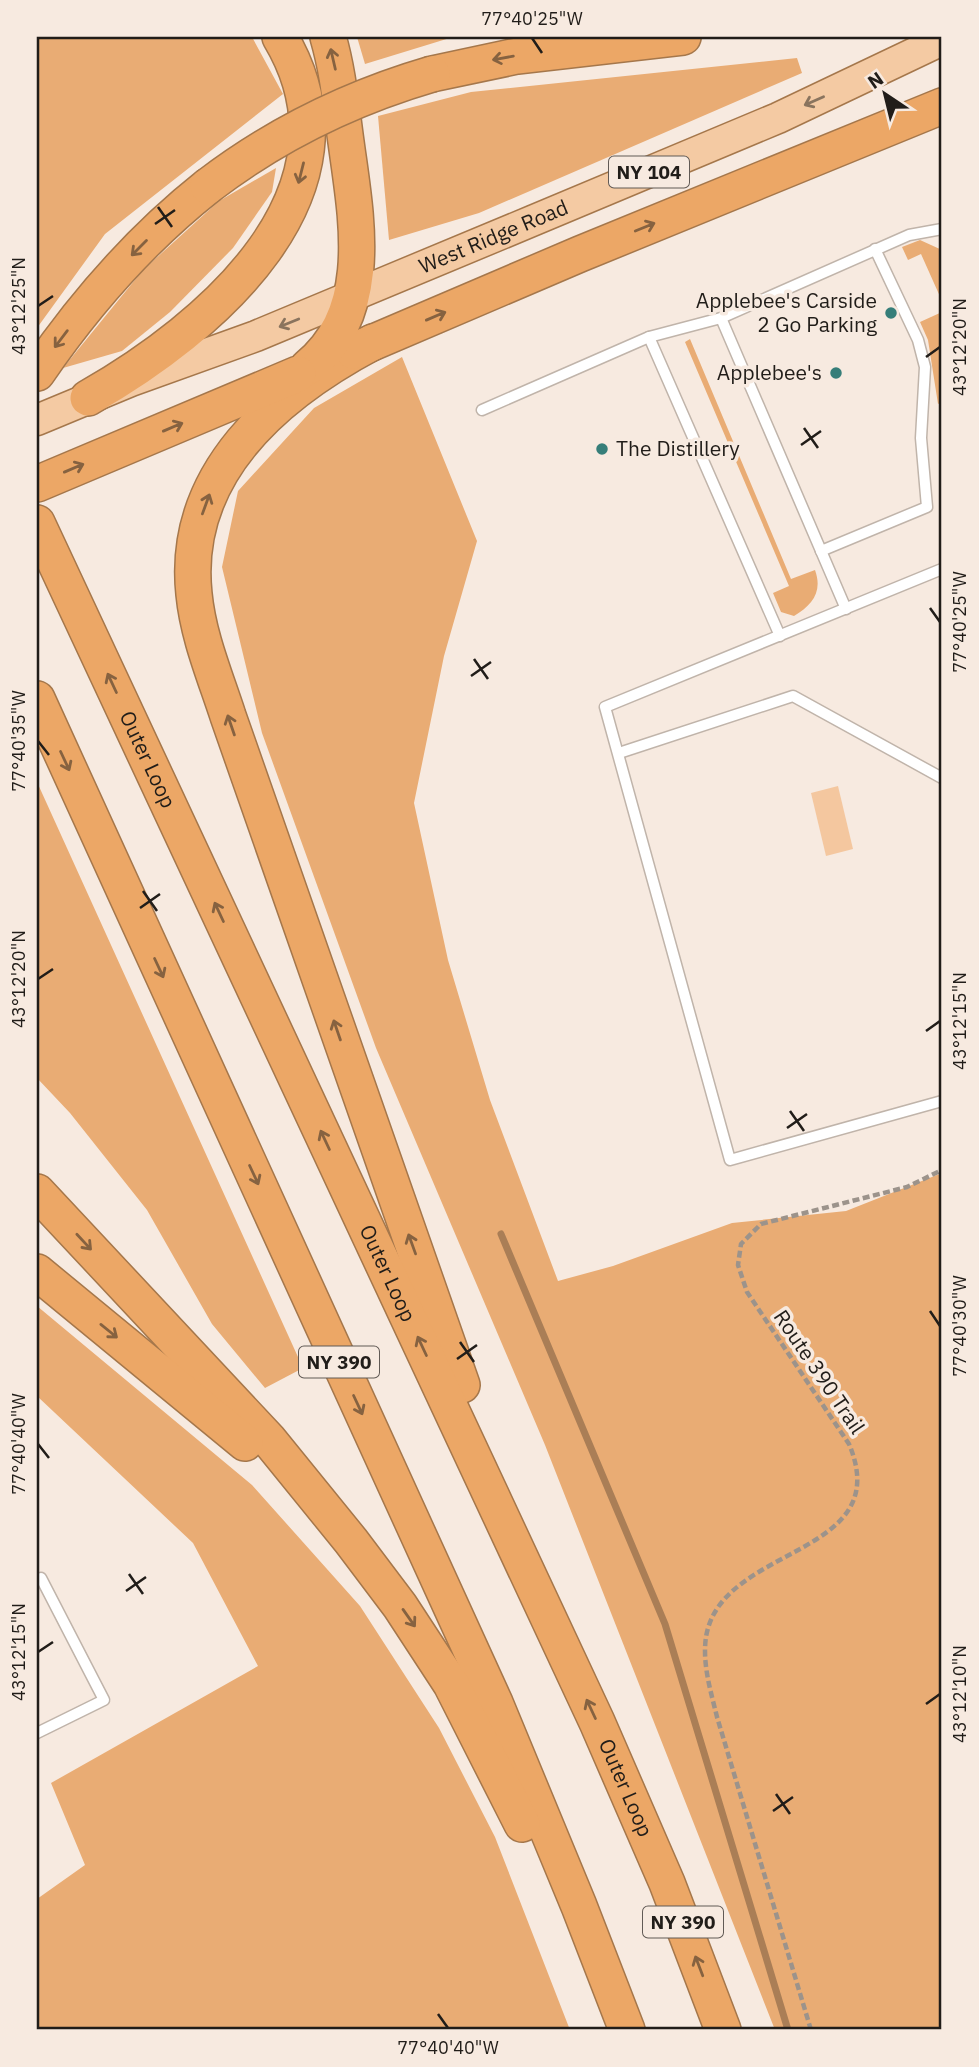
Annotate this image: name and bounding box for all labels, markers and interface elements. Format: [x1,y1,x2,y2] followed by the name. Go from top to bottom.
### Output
[481,7,583,30] text: 77°40'25"W
[326,48,340,71] one-way arrow
[492,52,515,65] one-way arrow
[850,60,920,130] north arrow
[863,66,888,94] text: N
[804,95,825,108] one-way arrow
[609,156,689,188] road number: NY 104
[294,161,307,184] one-way arrow
[414,193,572,280] street label: West Ridge Road
[634,220,656,233] one-way arrow
[130,239,147,256] one-way arrow
[7,257,30,355] text: 43°12'25"N
[696,286,877,338] place label: Applebee's Carside 2 Go Parking
[948,298,971,396] text: 43°12'20"N
[883,305,899,321] marker: Applebee's Carside 2 Go Parking
[424,308,446,321] one-way arrow
[279,317,301,330] one-way arrow
[54,329,68,348] one-way arrow
[717,358,822,386] place label: Applebee's
[828,365,844,381] marker: Applebee's
[162,419,184,432] one-way arrow
[616,434,740,462] place label: The Distillery
[594,441,610,457] marker: The Distillery
[62,461,84,474] one-way arrow
[201,494,213,516] one-way arrow
[948,571,971,673] text: 77°40'25"W
[105,673,119,694] one-way arrow
[7,690,30,792] text: 77°40'35"W
[114,706,183,812] street label: Outer Loop
[224,714,236,736] one-way arrow
[59,750,72,771] one-way arrow
[212,902,225,923] one-way arrow
[7,930,30,1028] text: 43°12'20"N
[153,957,166,978] one-way arrow
[948,972,971,1070] text: 43°12'15"N
[330,1019,342,1041] one-way arrow
[318,1130,332,1151] one-way arrow
[248,1164,261,1185] one-way arrow
[354,1220,423,1326] street label: Outer Loop
[75,1233,92,1250] one-way arrow
[405,1234,417,1256] one-way arrow
[948,1275,971,1377] text: 77°40'30"W
[768,1304,872,1439] street label: Route 390 Trail
[99,1323,117,1338] one-way arrow
[415,1336,428,1357] one-way arrow
[299,1346,379,1378] road number: NY 390
[7,1393,30,1495] text: 77°40'40"W
[352,1393,365,1415] one-way arrow
[7,1603,30,1701] text: 43°12'15"N
[402,1608,416,1627] one-way arrow
[948,1645,971,1743] text: 43°12'10"N
[584,1699,597,1720] one-way arrow
[593,1734,660,1841] street label: Outer Loop
[643,1906,723,1938] road number: NY 390
[692,1956,705,1978] one-way arrow
[397,2036,499,2059] text: 77°40'40"W

